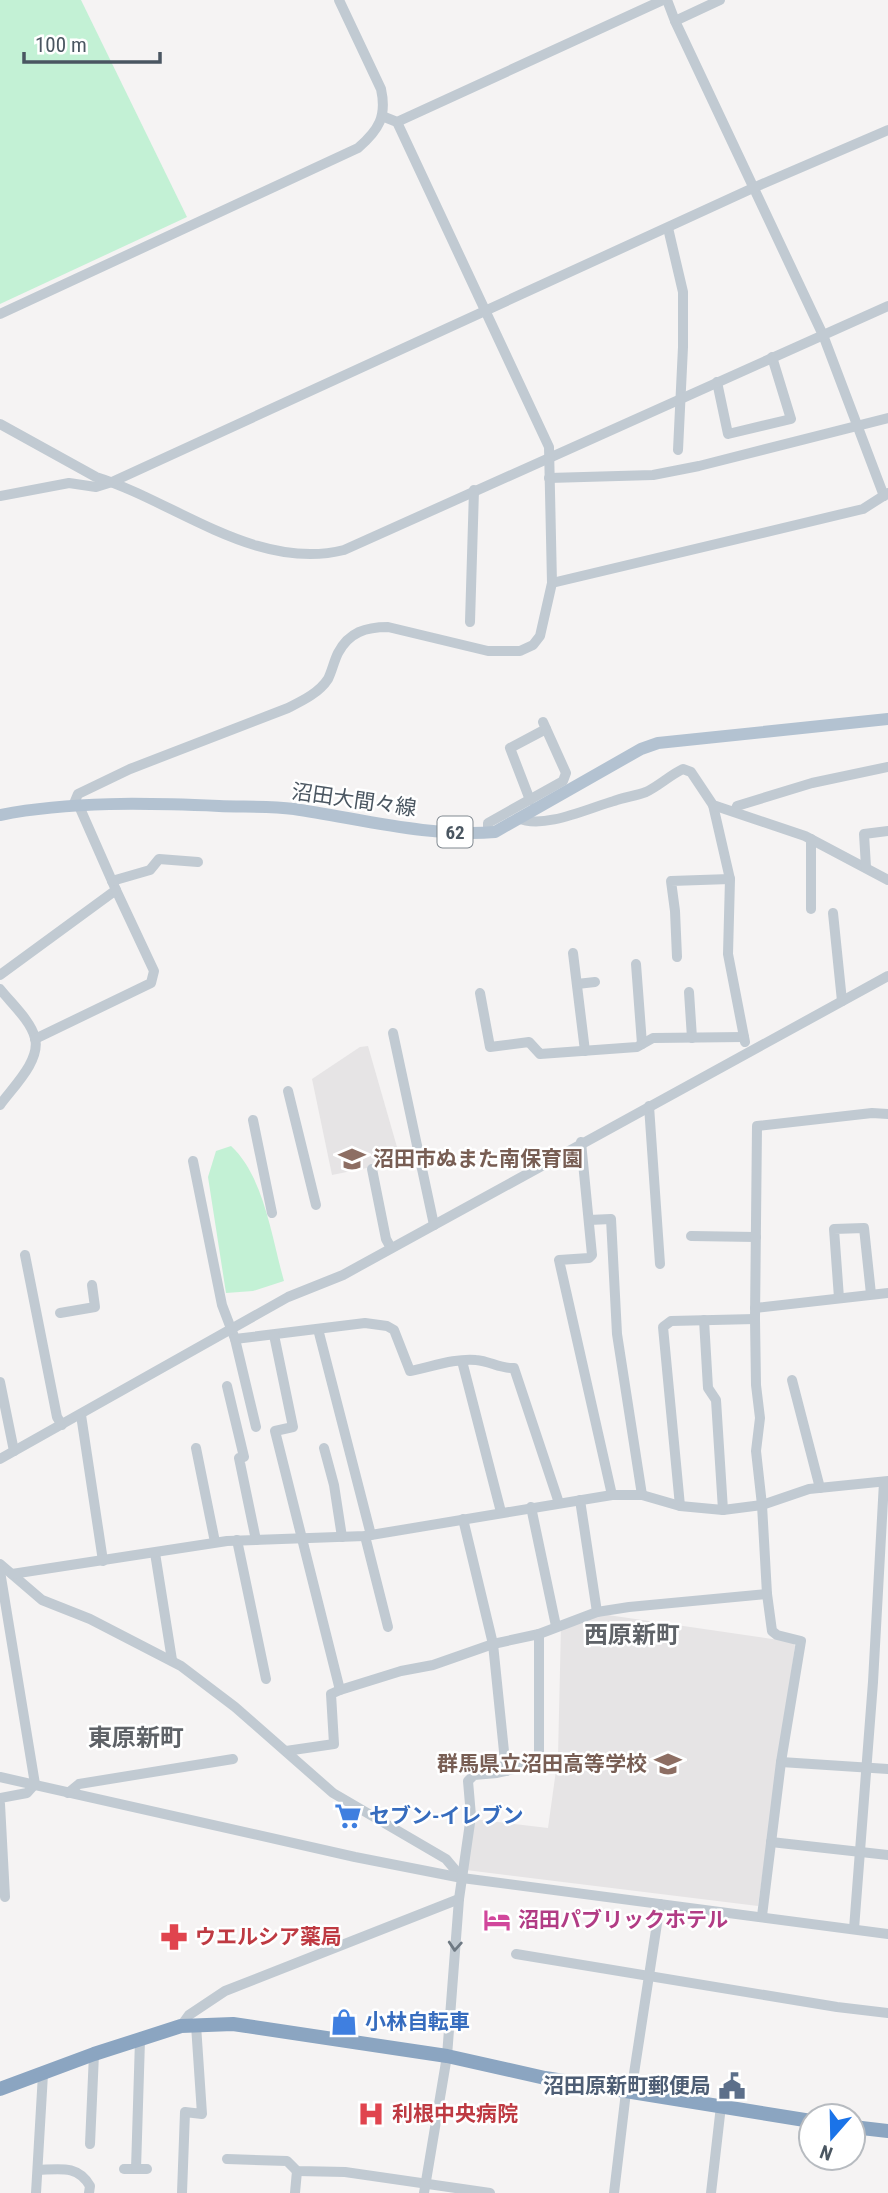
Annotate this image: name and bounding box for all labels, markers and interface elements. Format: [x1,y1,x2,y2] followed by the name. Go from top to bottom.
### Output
[24,21,161,65] scale bar
[35,33,87,57] text: 100 m
[290,779,418,821] street label: 沼田大間々線
[438,817,472,848] road number: 62
[337,1144,367,1174] school or university icon: 沼田市ぬまた南保育園
[373,1147,583,1171] place label: 沼田市ぬまた南保育園
[584,1621,680,1649] district label: 西原新町
[88,1724,184,1752] district label: 東原新町
[653,1749,683,1779] school or university icon: 群馬県立沼田高等学校
[437,1752,647,1776] place label: 群馬県立沼田高等学校
[333,1801,363,1831] supermarket icon: セブン-イレブン
[369,1804,524,1828] place label: セブン-イレブン
[482,1905,512,1935] hotel icon: 沼田パブリックホテル
[518,1908,728,1932] place label: 沼田パブリックホテル
[159,1922,189,1952] pharmacy icon: ウエルシア薬局
[195,1925,342,1949] place label: ウエルシア薬局
[448,1941,463,1952] one-way arrow
[329,2007,359,2037] shop icon: 小林自転車
[365,2010,470,2034] place label: 小林自転車
[717,2071,747,2101] public building icon: 沼田原新町郵便局
[543,2074,711,2098] place label: 沼田原新町郵便局
[356,2099,386,2129] hospital icon: 利根中央病院
[392,2102,518,2126] place label: 利根中央病院
[797,2102,867,2172] north arrow
[817,2140,836,2165] text: N

